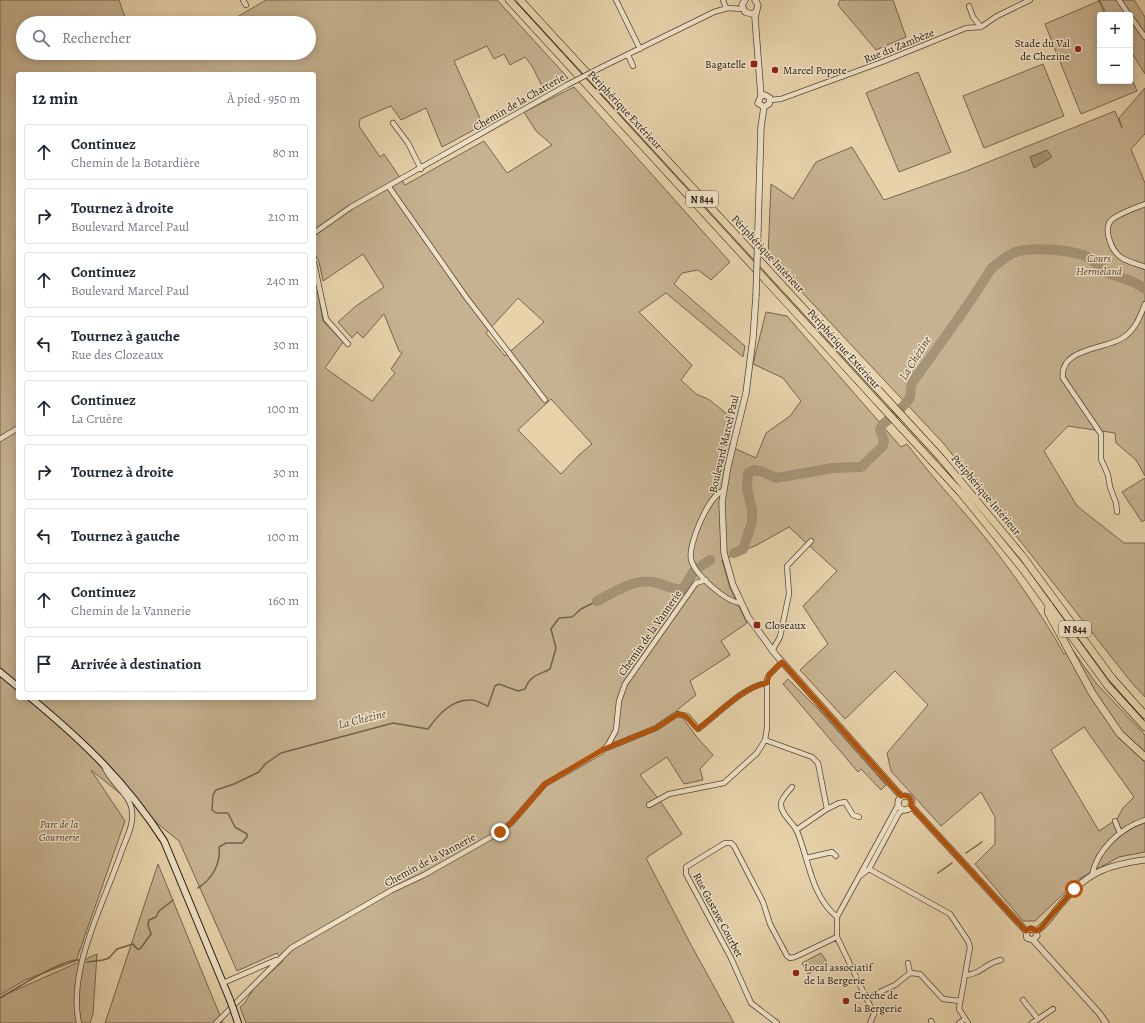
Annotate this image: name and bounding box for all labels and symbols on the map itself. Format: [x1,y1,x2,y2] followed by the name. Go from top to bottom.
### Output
[862,25,936,67] street label: Rue du Zambèze
[1015,36,1070,64] place label: Stade du Val de Chezine
[1073,44,1083,54] marker: Stade du Val de Chezine
[705,57,746,72] place label: Bagatelle
[749,59,759,69] marker: Bagatelle
[783,63,847,78] place label: Marcel Popote
[770,65,780,75] marker: Marcel Popote
[584,67,666,153] street label: Périphérique Extérieur
[470,70,568,134] street label: Chemin de la Chatterie
[686,191,718,207] road number: N 844
[728,212,808,296] street label: Périphérique Intérieur
[1076,251,1122,279] park label: Cours Hermeland
[804,306,884,392] street label: Périphérique Extérieur
[895,332,935,383] water label: La Chézine
[705,393,743,494] street label: Boulevard Marcel Paul
[948,451,1024,539] street label: Périphérique Intérieur
[615,587,685,679] street label: Chemin de la Vannerie
[765,618,806,633] place label: Closeaux
[752,620,762,630] marker: Closeaux
[1059,621,1091,637] road number: N 844
[336,705,388,733] water label: La Chézine
[39,817,79,845] park label: Parc de la Gournerie
[491,823,509,841] route end
[382,830,478,890] street label: Chemin de la Vannerie
[689,870,747,960] street label: Rue Gustave Courbet
[1065,880,1083,898] route start
[804,960,874,988] place label: Local associatif de la Bergerie
[791,968,801,978] marker: Local associatif de la Bergerie
[854,988,902,1016] place label: Crèche de la Bergerie
[841,996,851,1006] marker: Crèche de la Bergerie

